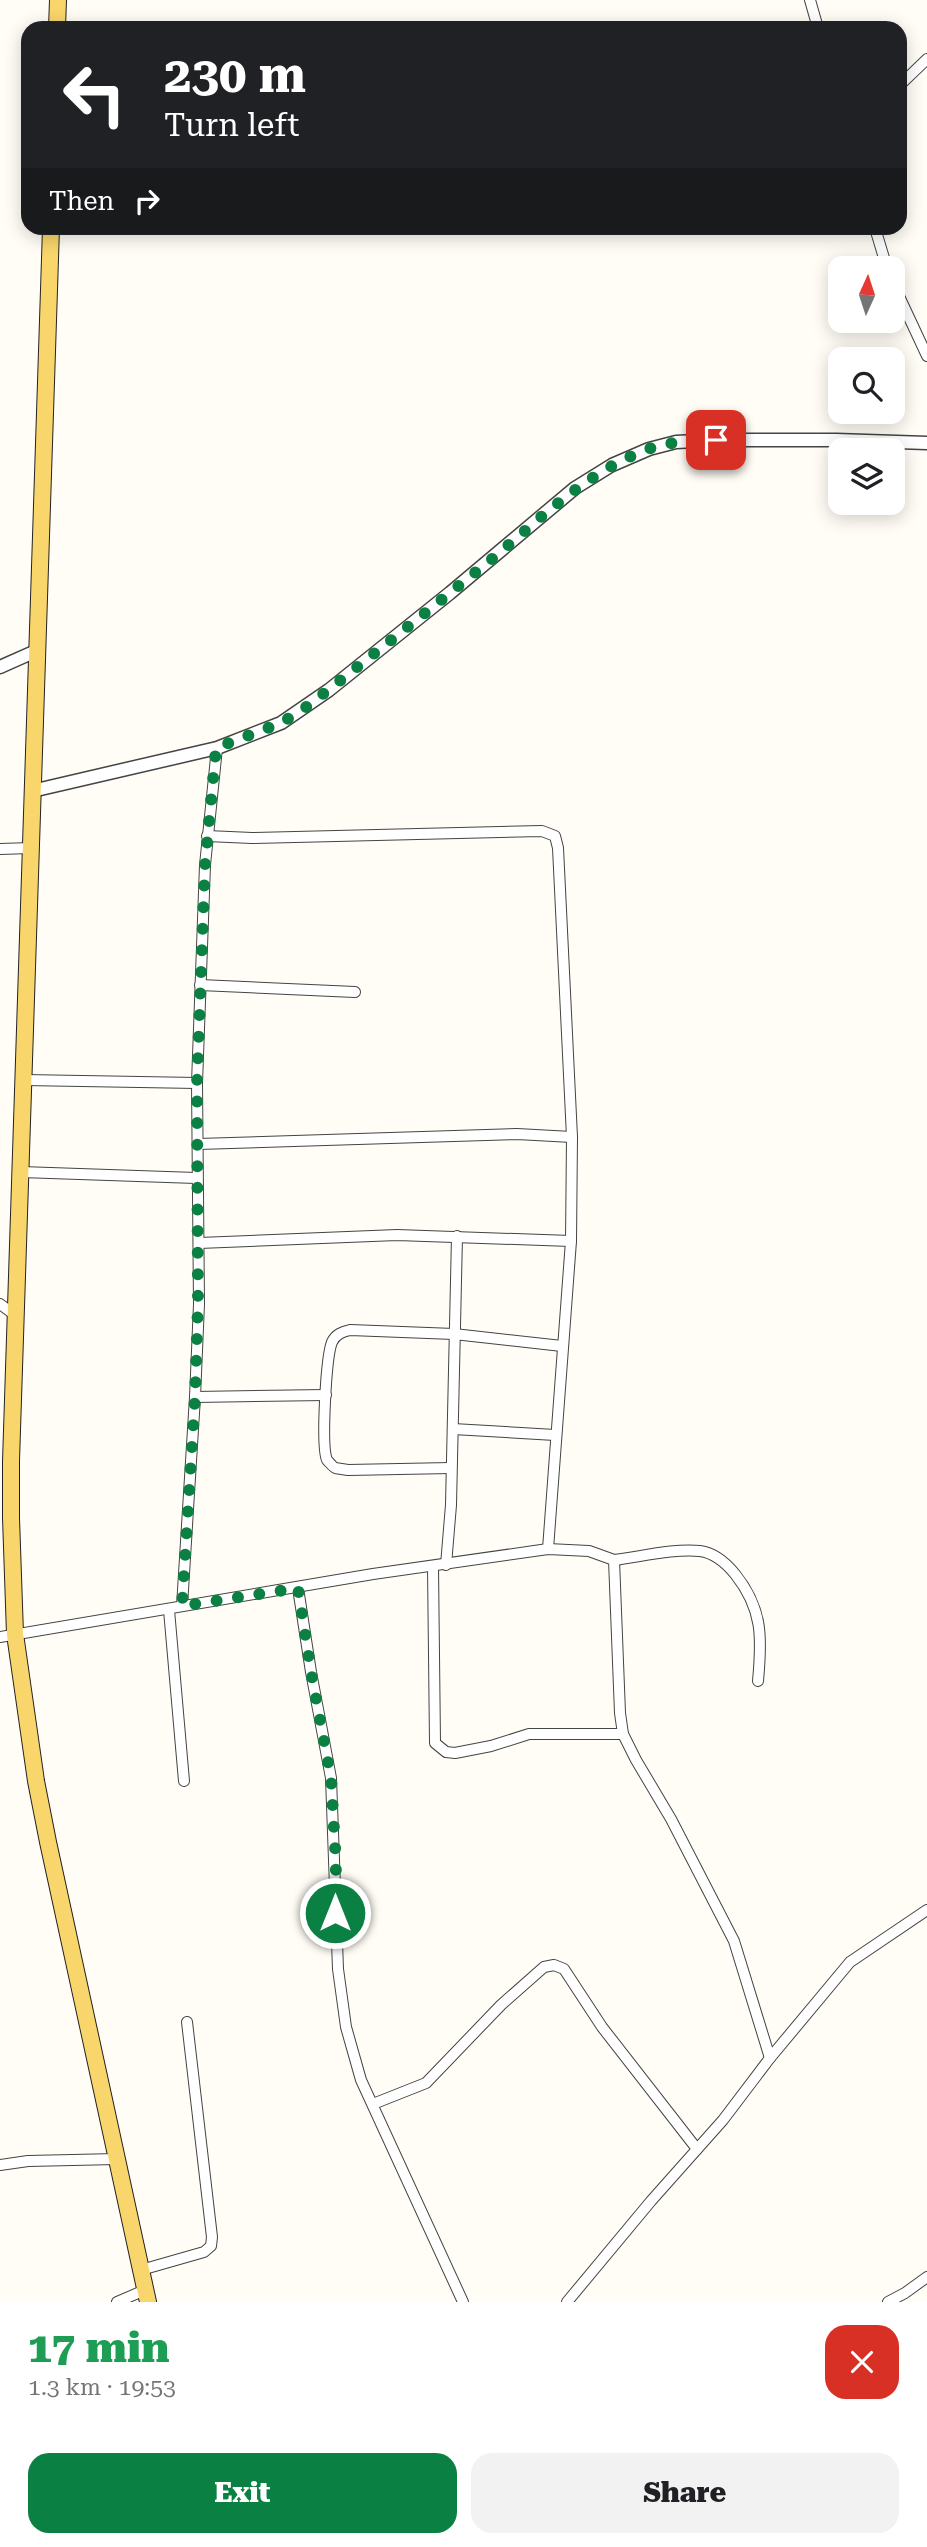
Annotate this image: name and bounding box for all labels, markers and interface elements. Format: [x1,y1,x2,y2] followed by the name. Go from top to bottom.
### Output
[164,47,306,104] text: 230 m
[49,49,140,140] icon: left
[164,106,299,144] text: Turn left
[128,182,166,220] icon: right
[49,186,114,216] text: Then
[828,256,905,332] north arrow
[828,256,905,515] map controls
[828,347,905,424] button: search
[686,410,746,470] pin
[697,421,735,459] icon: arrive
[828,438,905,515] button: layers
[298,1876,372,1950] position arrow
[28,2323,170,2372] text: 17 min
[825,2325,899,2399] button: close
[28,2374,176,2401] text: 1.3 km · 19:53
[28,2453,457,2533] button: Exit
[471,2453,899,2533] button: Share

